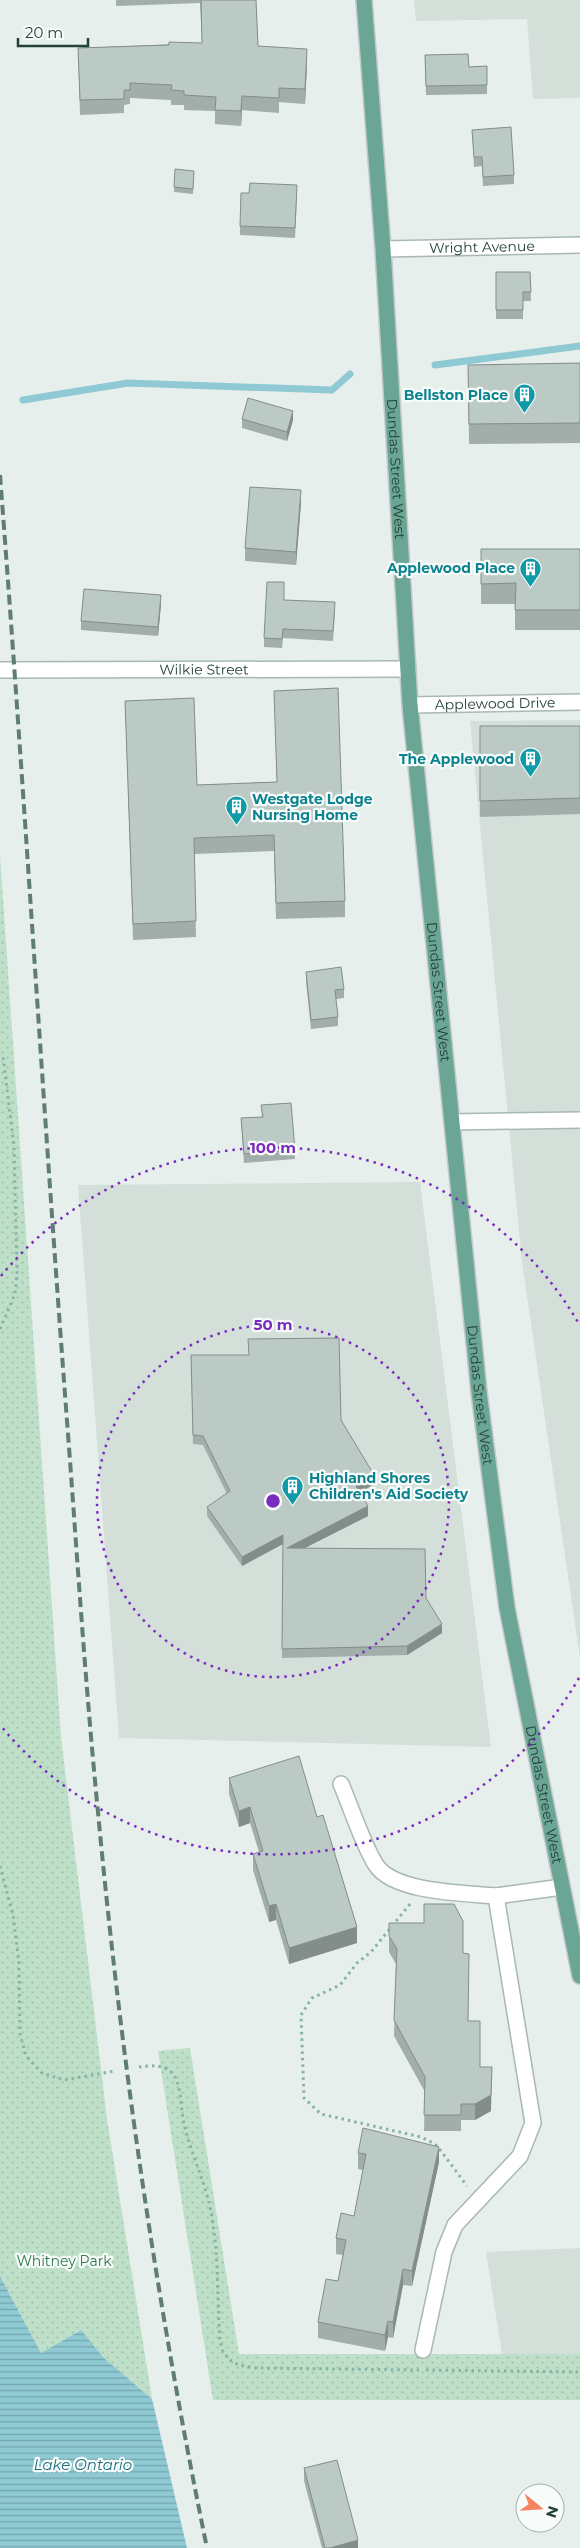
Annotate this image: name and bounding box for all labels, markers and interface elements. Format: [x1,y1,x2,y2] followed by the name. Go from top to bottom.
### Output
[18,15,88,47] scale bar
[25,23,63,42] text: 20 m
[429,237,535,257] street label: Wright Avenue
[512,383,536,414] building icon: Bellston Place
[404,386,508,404] place label: Bellston Place
[383,398,409,540] street label: Dundas Street West
[519,556,543,587] building icon: Applewood Place
[386,559,515,577] place label: Applewood Place
[159,660,249,679] street label: Wilkie Street
[434,693,556,714] street label: Applewood Drive
[518,747,542,778] building icon: The Applewood
[399,750,514,768] place label: The Applewood
[252,790,373,824] place label: Westgate Lodge Nursing Home
[224,795,248,826] building icon: Westgate Lodge Nursing Home
[423,921,455,1063] street label: Dundas Street West
[250,1138,296,1157] text: 100 m
[253,1315,293,1334] text: 50 m
[463,1324,497,1466] street label: Dundas Street West
[309,1469,469,1503] place label: Highland Shores Children's Aid Society
[281,1474,305,1505] building icon: Highland Shores Children's Aid Society
[264,1492,282,1510] centre of rings
[522,1724,567,1866] street label: Dundas Street West
[16,2252,112,2270] park label: Whitney Park
[34,2455,132,2474] water label: Lake Ontario
[515,2483,565,2533] north arrow
[542,2504,563,2520] text: N

